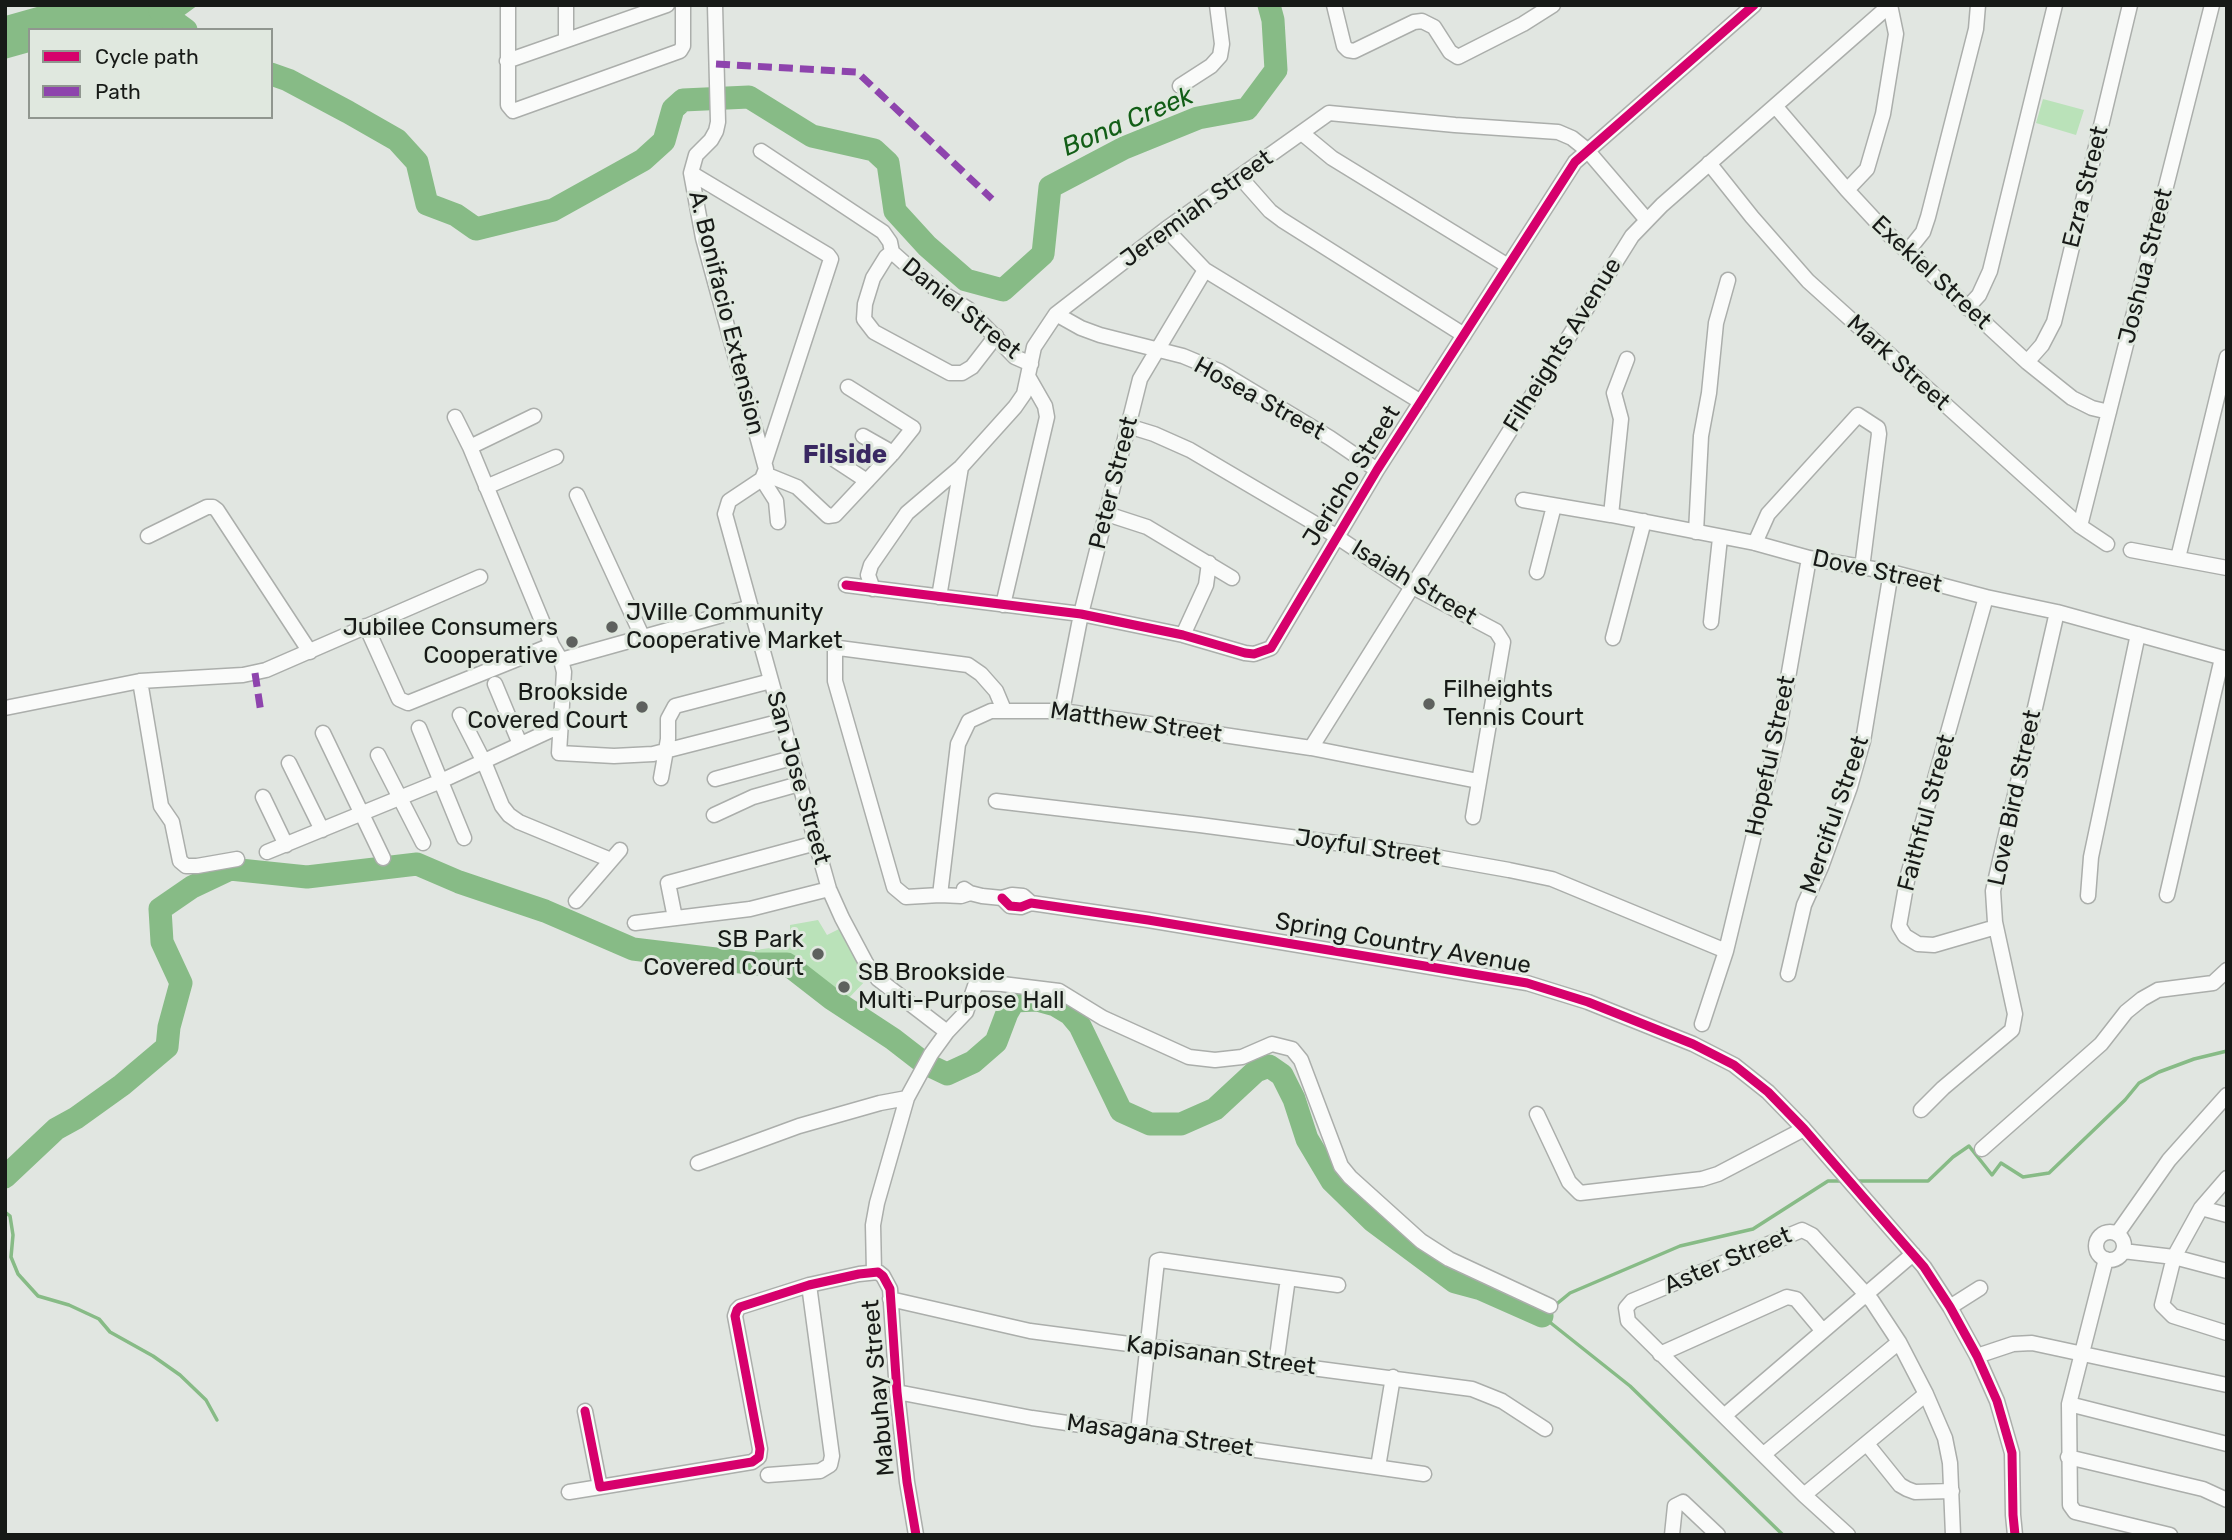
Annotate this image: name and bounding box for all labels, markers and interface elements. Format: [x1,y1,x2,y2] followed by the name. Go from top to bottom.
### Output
[28,28,273,119] legend
[95,44,199,69] text: Cycle path
[95,79,141,104] text: Path
[1058,80,1198,164] water label: Bona Creek
[2057,123,2115,251] street label: Ezra Street
[1115,144,1279,274] street label: Jeremiah Street
[2113,185,2179,347] street label: Joshua Street
[682,188,770,438] street label: A. Bonifacio Extension
[1865,210,1997,336] street label: Exekiel Street
[896,252,1026,366] street label: Daniel Street
[1498,253,1628,437] street label: Filheights Avenue
[1840,309,1956,417] street label: Mark Street
[1189,351,1329,447] street label: Hosea Street
[1297,400,1407,552] street label: Jericho Street
[1084,414,1144,552] street label: Peter Street
[803,439,887,471] district label: Filside
[1346,534,1482,632] street label: Isaiah Street
[1810,544,1944,600] street label: Dove Street
[626,599,843,655] place label: JVille Community Cooperative Market
[343,614,558,670] place label: Jubilee Consumers Cooperative
[604,619,620,635] marker: JVille Community Cooperative Market
[564,634,580,650] marker: Jubilee Consumers Cooperative
[1740,673,1802,839] street label: Hopeful Street
[1443,676,1584,732] place label: Filheights Tennis Court
[467,679,628,735] place label: Brookside Covered Court
[760,688,836,868] street label: San Jose Street
[1421,696,1437,712] marker: Filheights Tennis Court
[1048,697,1224,749] street label: Matthew Street
[634,699,650,715] marker: Brookside Covered Court
[1982,707,2048,889] street label: Love Bird Street
[1794,732,1876,898] street label: Merciful Street
[1892,732,1962,894] street label: Faithful Street
[1293,824,1443,872] street label: Joyful Street
[1273,907,1533,981] street label: Spring Country Avenue
[643,926,804,982] place label: SB Park Covered Court
[810,946,826,962] marker: SB Park Covered Court
[858,959,1065,1015] place label: SB Brookside Multi-Purpose Hall
[836,979,852,995] marker: SB Brookside Multi-Purpose Hall
[1660,1221,1796,1301] street label: Aster Street
[857,1299,901,1477] street label: Mabuhay Street
[1125,1330,1317,1382] street label: Kapisanan Street
[1065,1409,1255,1463] street label: Masagana Street

